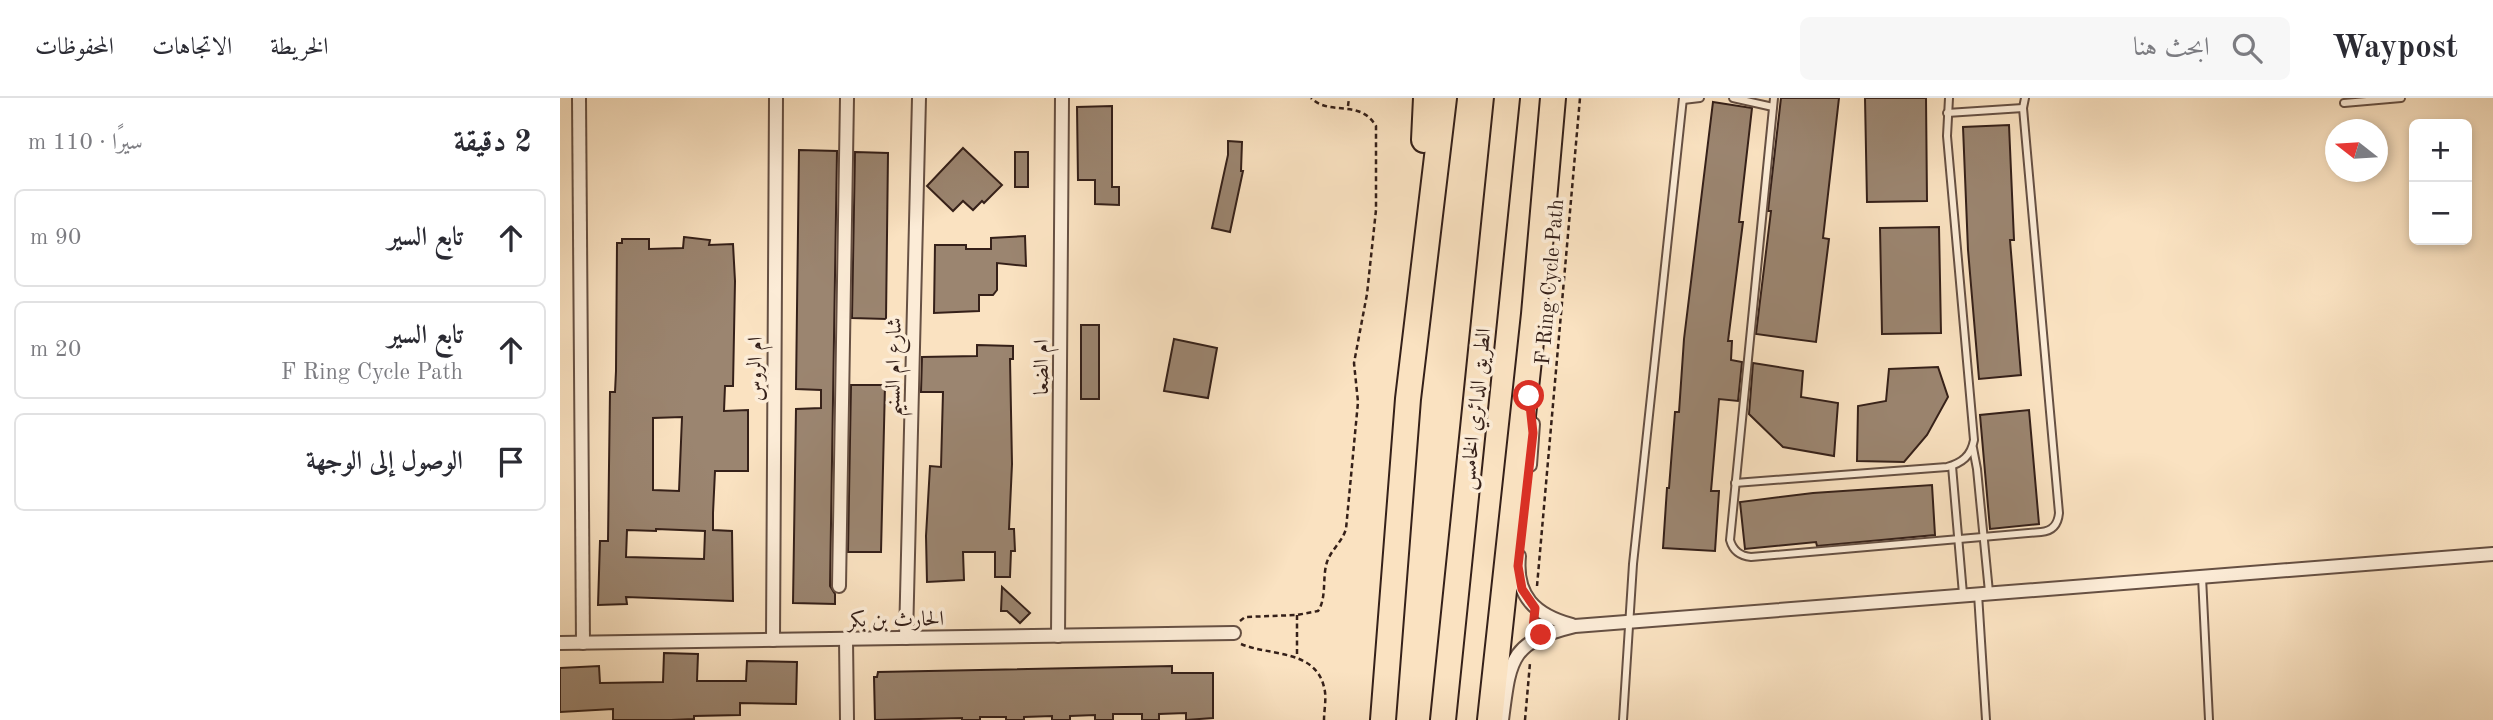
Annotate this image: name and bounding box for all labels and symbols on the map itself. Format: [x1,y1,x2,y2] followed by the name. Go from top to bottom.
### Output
[2325,119,2388,182] north arrow
[1533,198,1568,366] street label: F Ring Cycle Path
[883,317,915,417] street label: شارع ام السنيم
[1458,327,1499,491] street label: الطريق الدائري الخامس
[745,337,773,401] street label: ام الروس
[1032,339,1059,395] street label: ام الضعا
[1513,380,1544,411] route start
[846,608,944,633] street label: الحارث بن بكر
[1525,619,1556,650] route end

